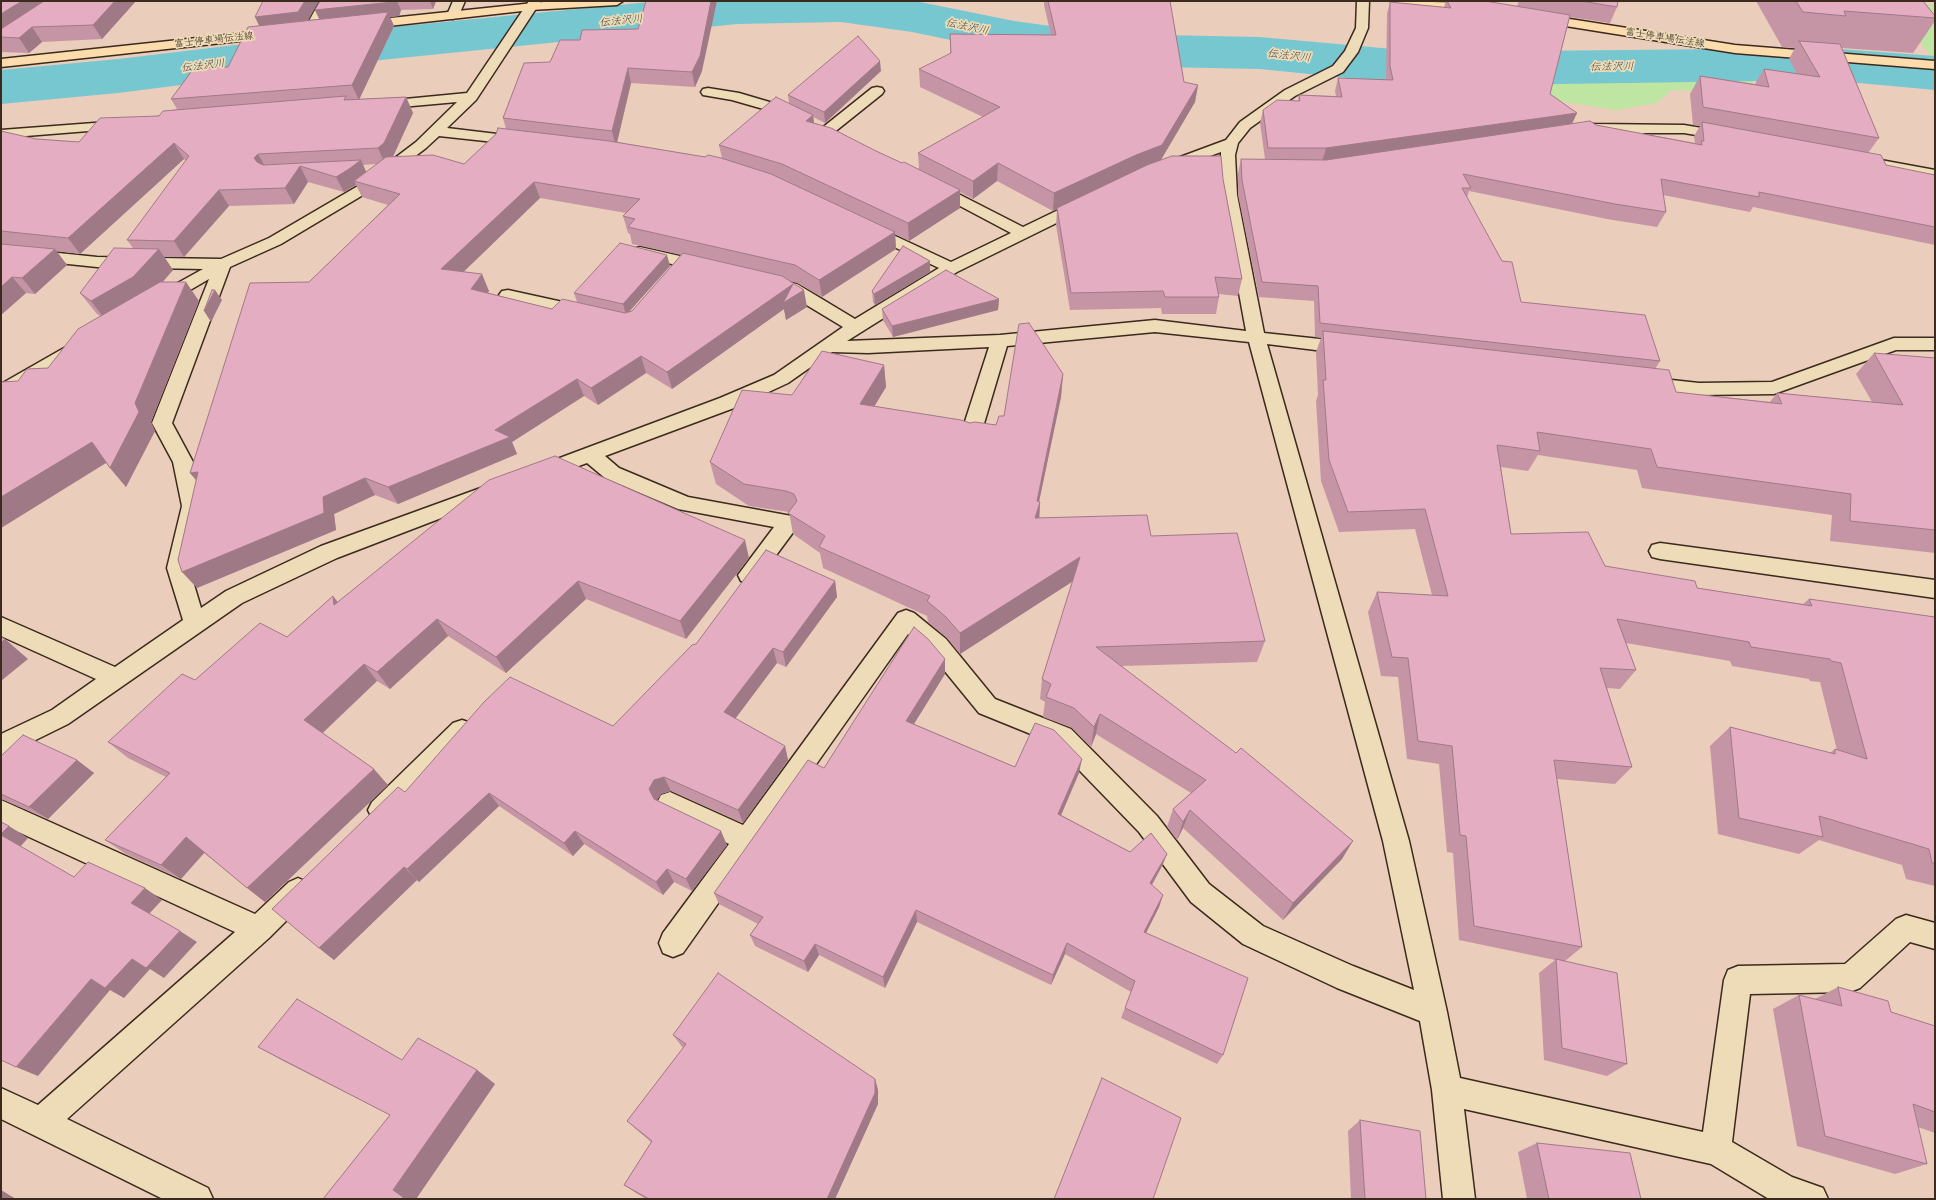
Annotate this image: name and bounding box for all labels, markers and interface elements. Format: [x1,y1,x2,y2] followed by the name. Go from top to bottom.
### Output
[598,12,644,30] water label: 伝法沢川
[944,16,990,38] water label: 伝法沢川
[1625,26,1705,50] street label: 富士停車場伝法線
[174,30,254,50] street label: 富士停車場伝法線
[1266,47,1312,65] water label: 伝法沢川
[180,57,226,75] water label: 伝法沢川
[1590,60,1634,74] water label: 伝法沢川

